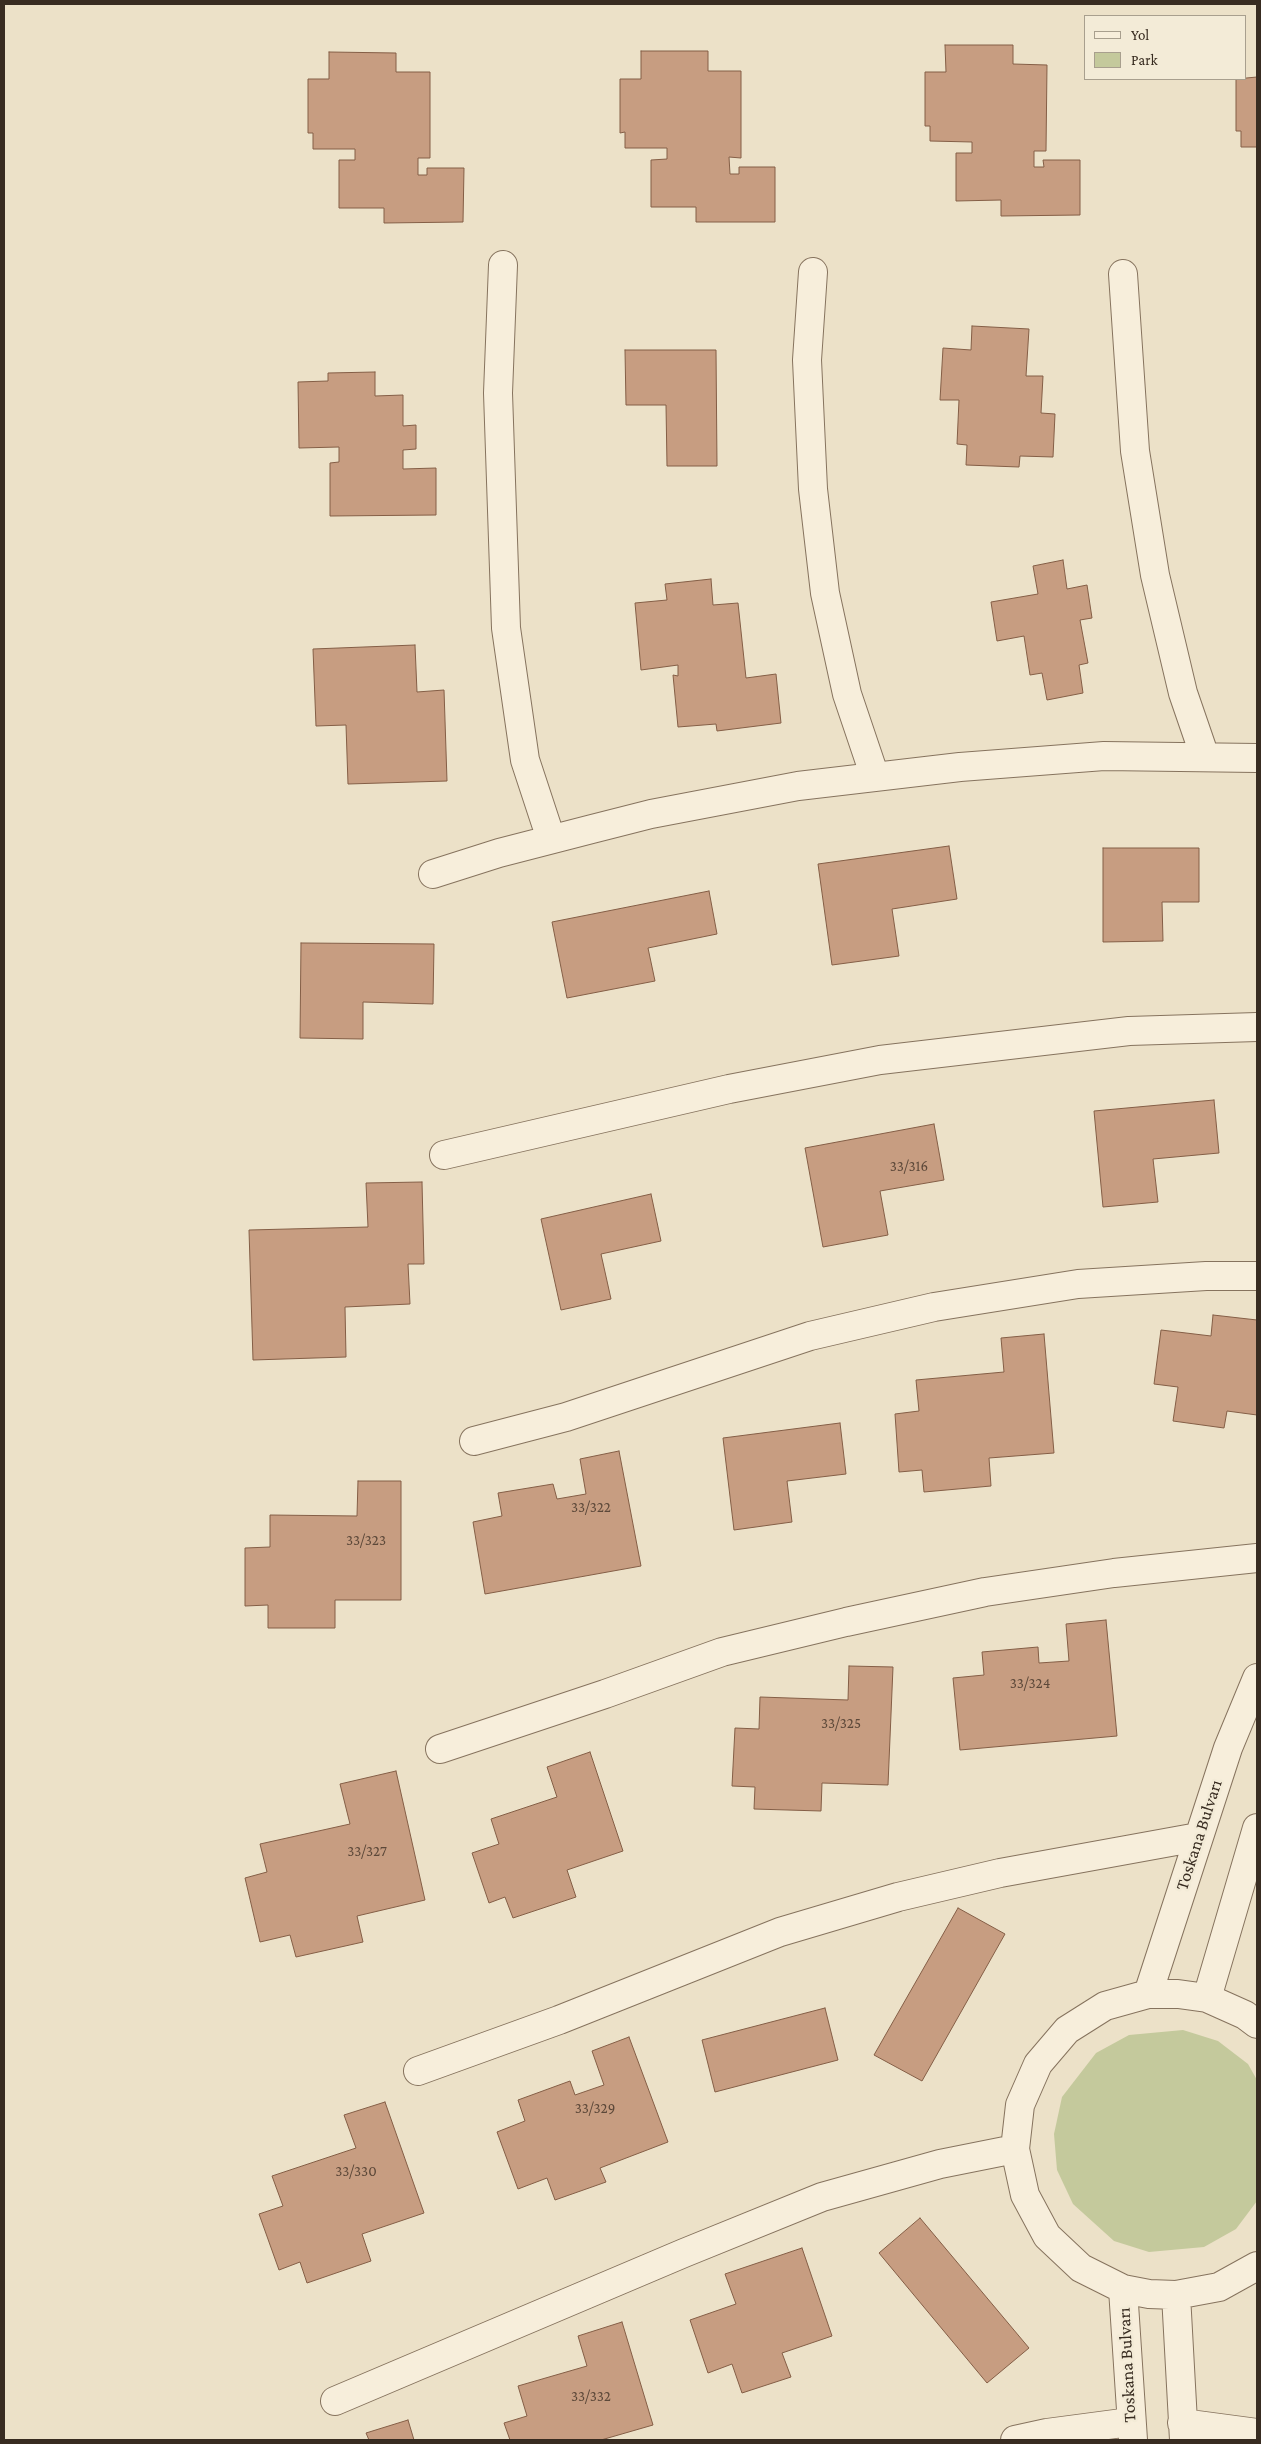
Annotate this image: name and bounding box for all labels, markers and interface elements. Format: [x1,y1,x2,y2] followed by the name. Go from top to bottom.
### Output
[1084,15,1246,80] legend
[1131,27,1149,43] text: Yol
[1131,52,1158,68] text: Park
[890,1157,928,1175] house number: 33/316
[571,1498,611,1516] house number: 33/322
[346,1531,386,1549] house number: 33/323
[1010,1674,1050,1692] house number: 33/324
[821,1714,861,1732] house number: 33/325
[1171,1777,1227,1893] street label: Toskana Bulvarı
[347,1842,387,1860] house number: 33/327
[575,2099,615,2117] house number: 33/329
[335,2162,377,2180] house number: 33/330
[1113,2307,1141,2423] street label: Toskana Bulvarı
[571,2387,611,2405] house number: 33/332

